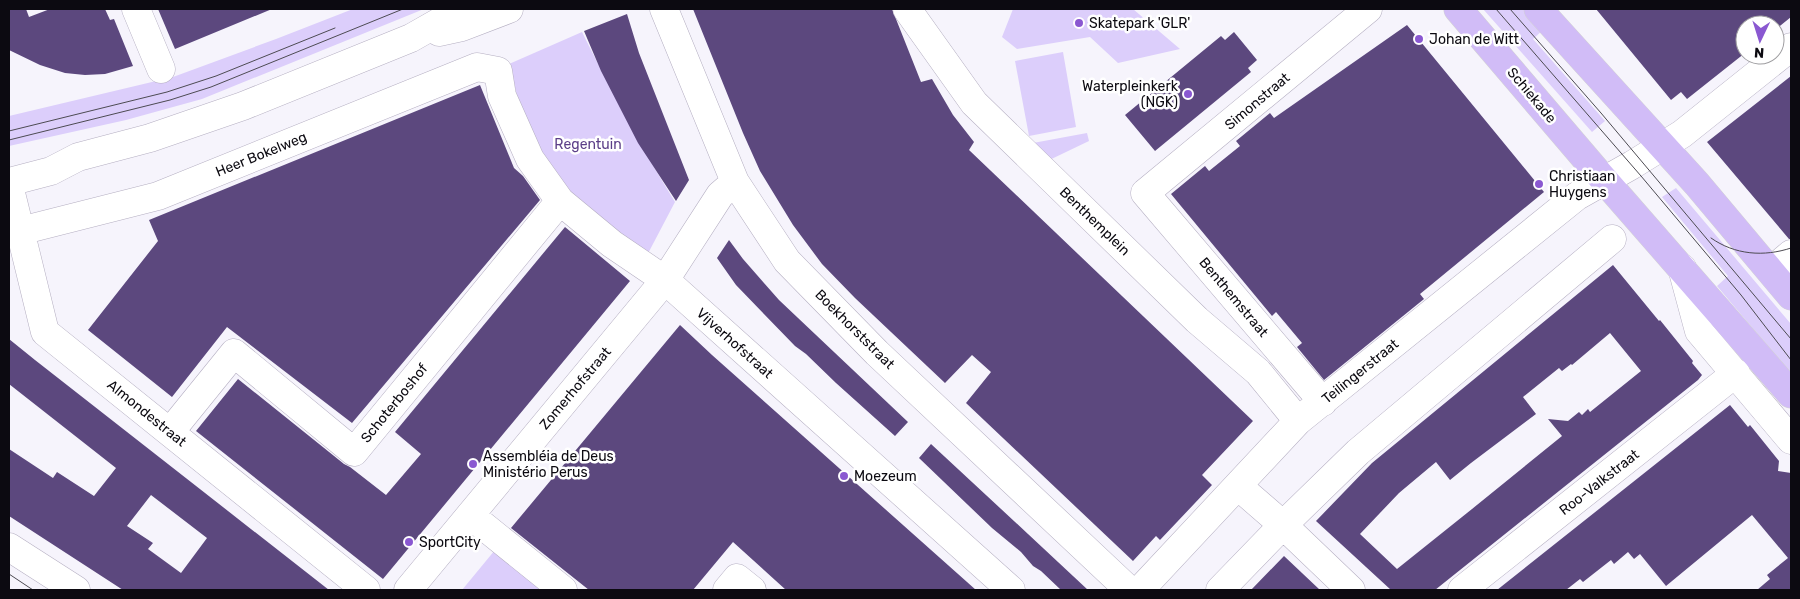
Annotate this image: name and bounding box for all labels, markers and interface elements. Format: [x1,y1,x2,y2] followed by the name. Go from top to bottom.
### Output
[1089,15,1190,32] place label: Skatepark 'GLR'
[1735,15,1785,65] north arrow
[1073,17,1085,29] marker: Skatepark 'GLR'
[1429,31,1520,48] place label: Johan de Witt
[1413,33,1425,45] marker: Johan de Witt
[1754,44,1765,61] text: N
[1504,64,1560,127] street label: Schiekade
[1221,69,1294,134] street label: Simonstraat
[1082,78,1179,111] place label: Waterpleinkerk (NGK)
[1182,88,1194,100] marker: Waterpleinkerk (NGK)
[213,128,309,180] street label: Heer Bokelweg
[554,136,622,153] park label: Regentuin
[1549,168,1616,201] place label: Christiaan Huygens
[1533,178,1545,190] marker: Christiaan Huygens
[1056,184,1133,259] street label: Benthemplein
[1195,254,1272,341] street label: Benthemstraat
[811,286,898,373] street label: Boekhorststraat
[693,305,777,383] street label: Vijverhofstraat
[1319,335,1402,407] street label: Teilingerstraat
[536,343,615,433] street label: Zomerhofstraat
[357,360,432,446] street label: Schoterboshof
[104,376,190,451] street label: Almondestraat
[1556,446,1643,519] street label: Roo-Valkstraat
[483,448,614,481] place label: Assembléia de Deus Ministério Perus
[467,458,479,470] marker: Assembléia de Deus Ministério Perus
[854,468,917,485] place label: Moezeum
[838,470,850,482] marker: Moezeum
[419,534,481,551] place label: SportCity
[403,536,415,548] marker: SportCity

